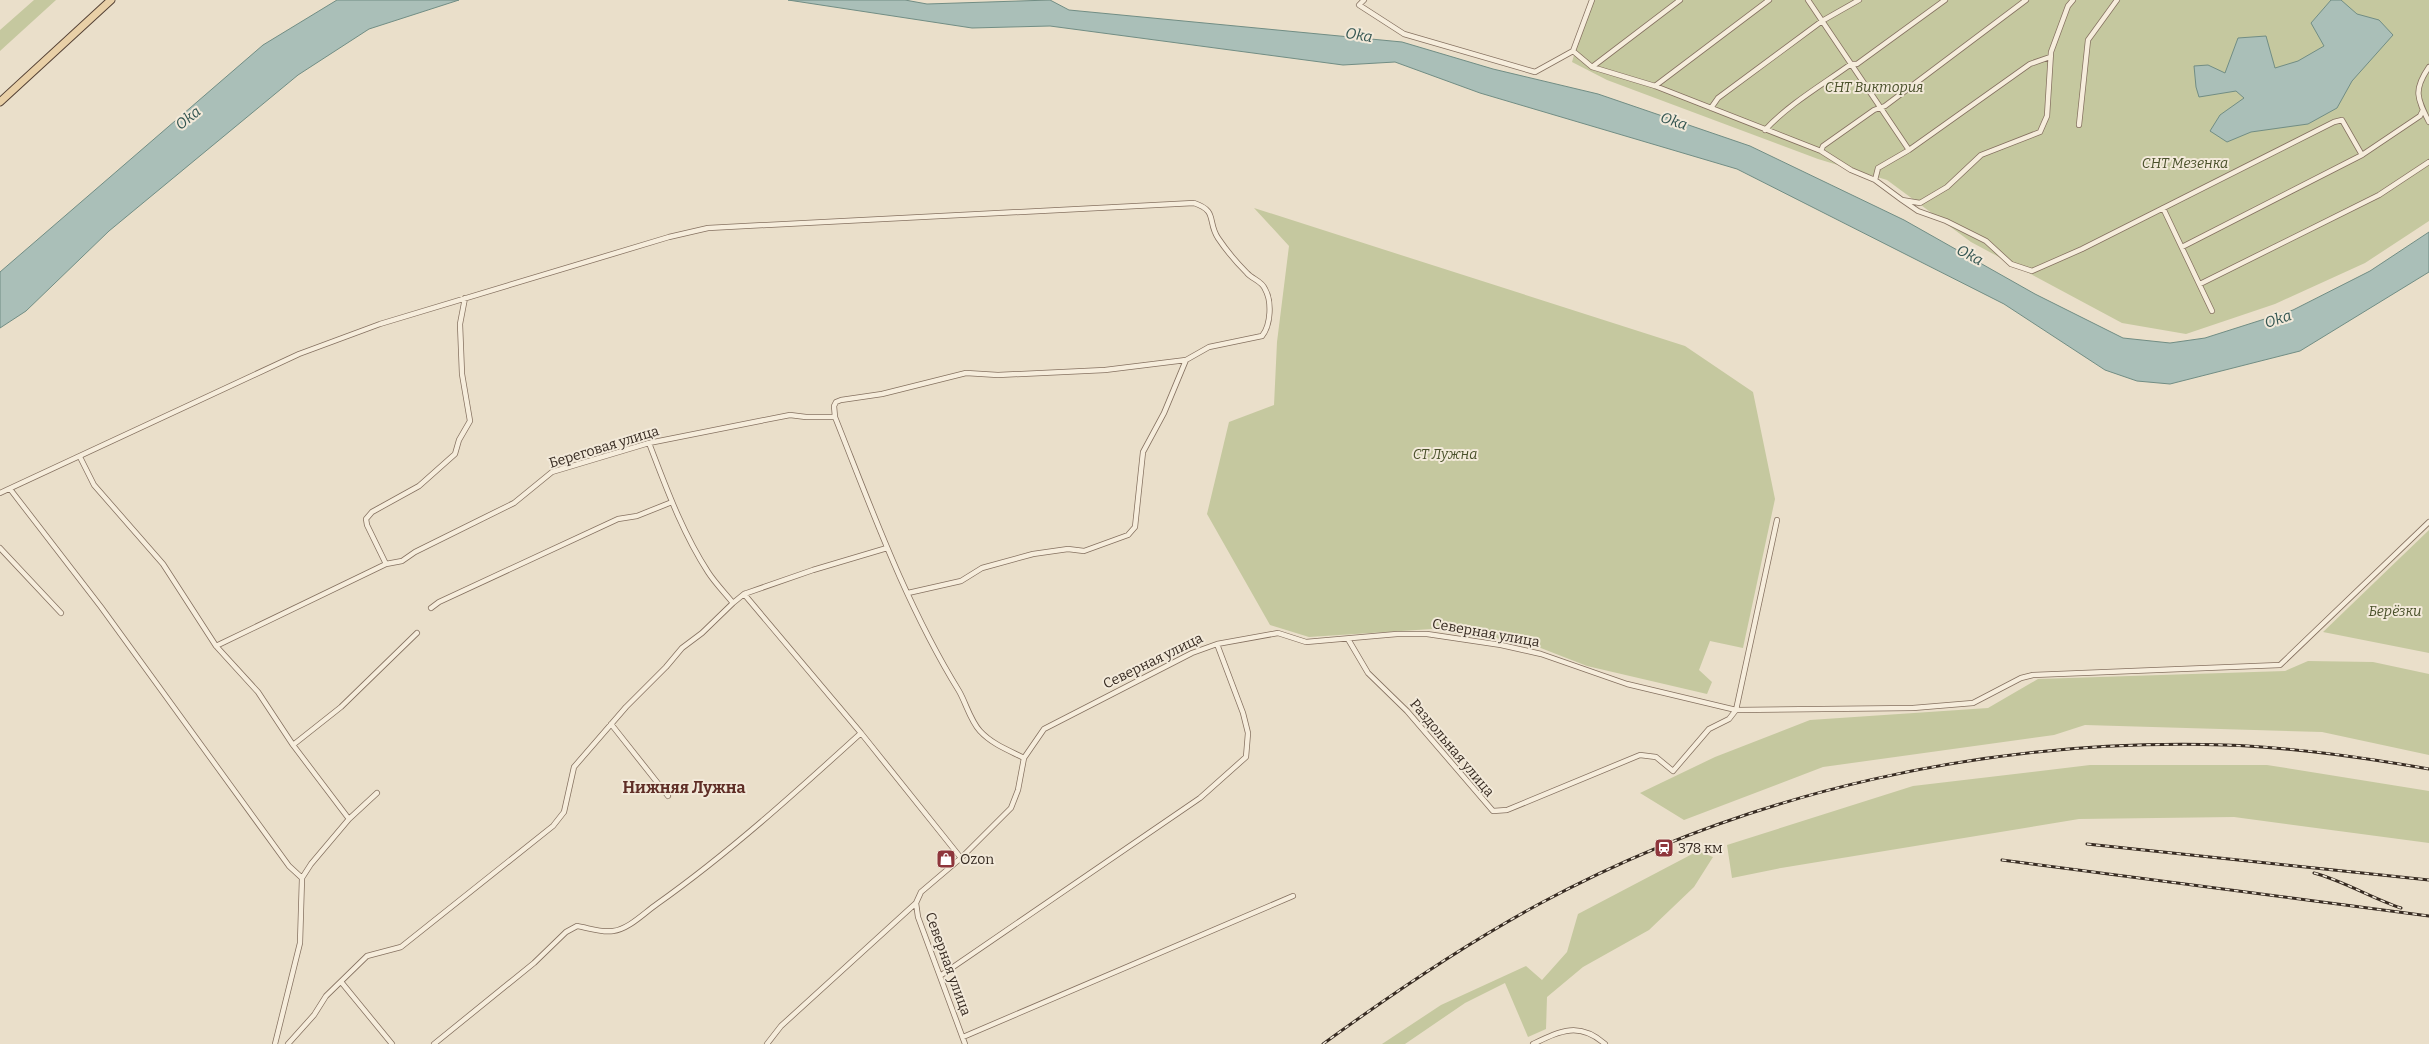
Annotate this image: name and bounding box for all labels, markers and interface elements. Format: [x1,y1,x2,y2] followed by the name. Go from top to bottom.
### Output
[1344,24,1374,46] water label: Oka
[1825,79,1923,96] park label: СНТ Виктория
[172,102,204,134] water label: Oka
[1658,108,1690,134] water label: Oka
[2142,155,2228,172] park label: СНТ Мезенка
[1954,241,1986,269] water label: Oka
[2262,306,2294,332] water label: Oka
[547,422,661,472] street label: Береговая улица
[1413,446,1477,463] park label: СТ Лужна
[2368,603,2422,620] park label: Берёзки
[1431,615,1541,651] street label: Северная улица
[1100,629,1206,693] street label: Северная улица
[1406,696,1498,800] street label: Раздольная улица
[623,778,745,797] district label: Нижняя Лужна
[1653,837,1675,859] station icon: 378 км
[1678,840,1723,857] place label: 378 км
[935,848,957,870] shop icon: Ozon
[960,851,994,868] place label: Ozon
[921,910,975,1018] street label: Северная улица

